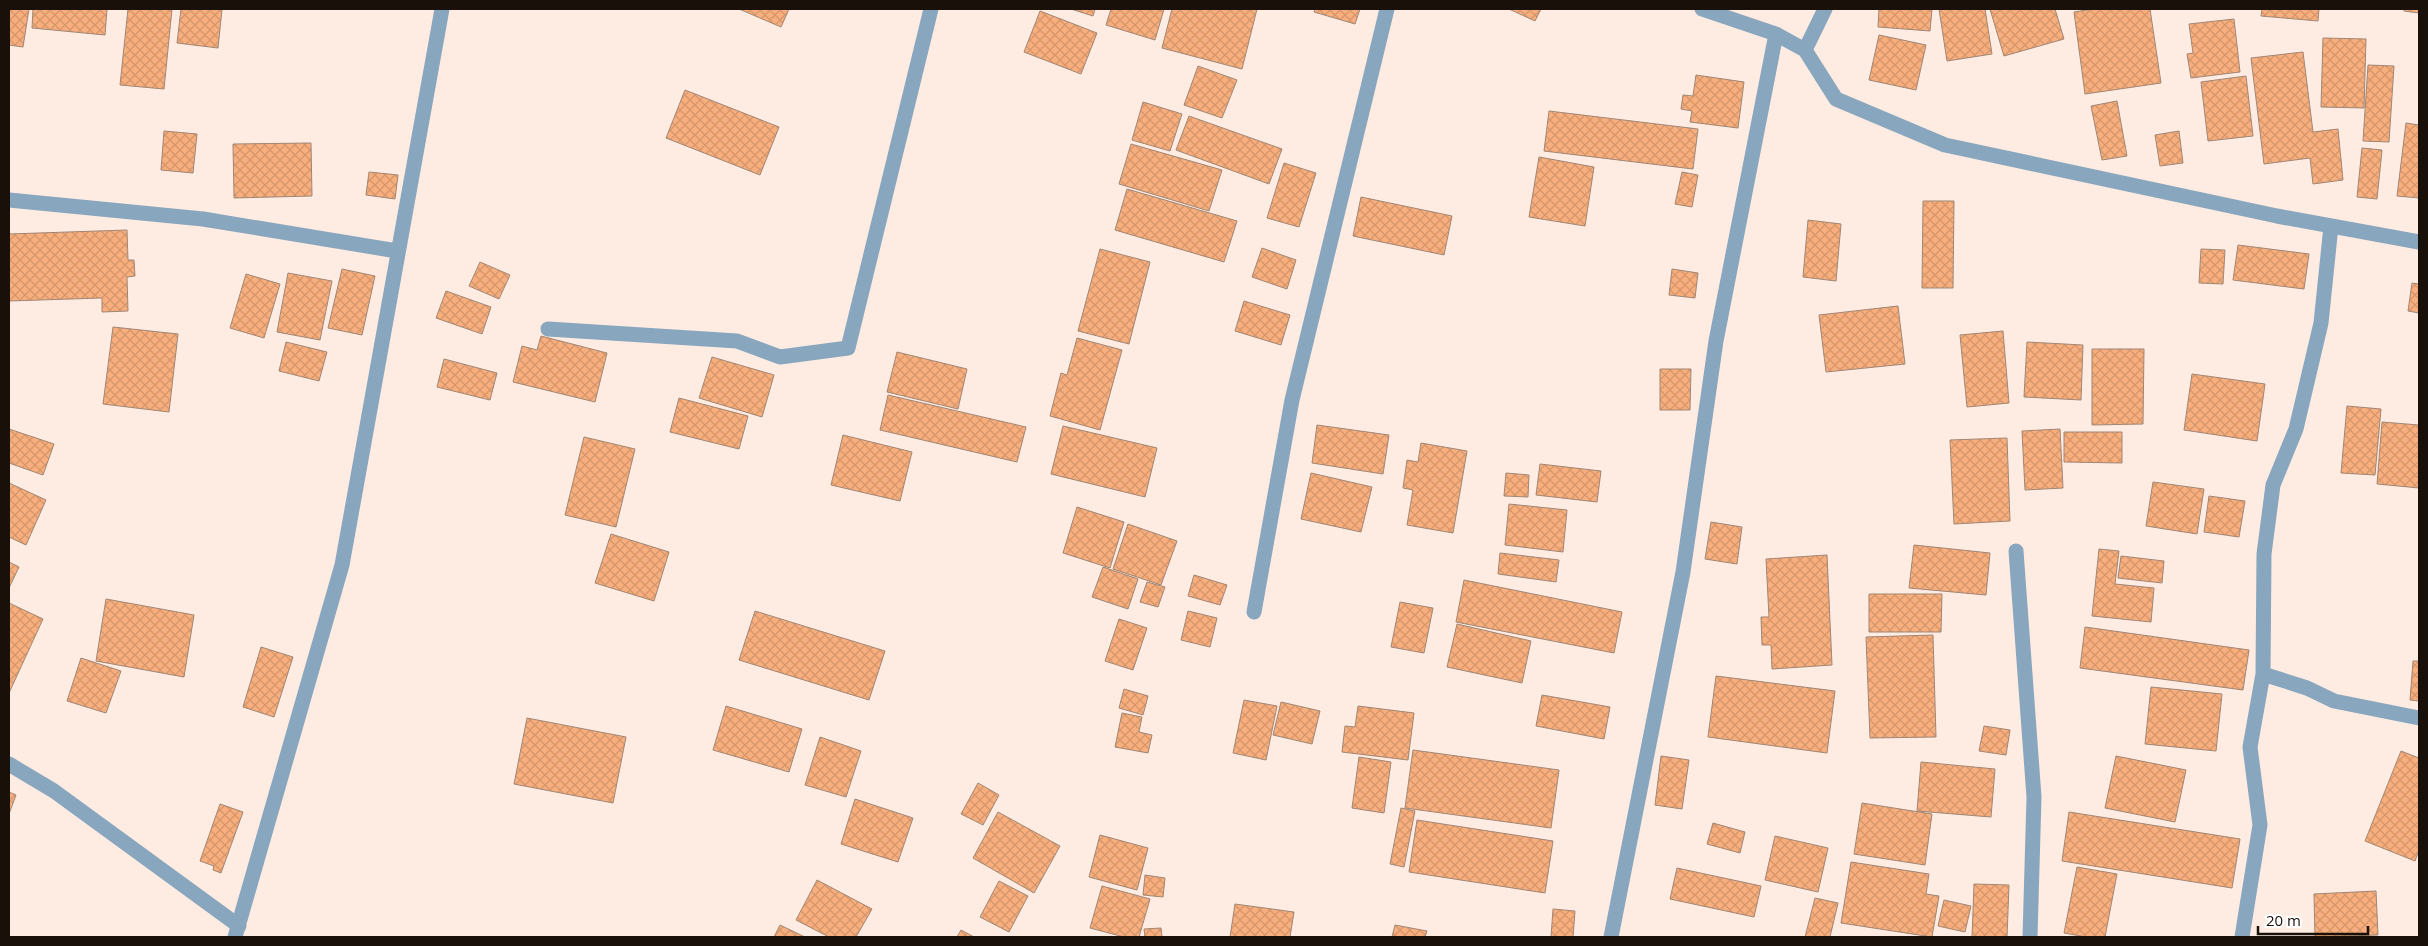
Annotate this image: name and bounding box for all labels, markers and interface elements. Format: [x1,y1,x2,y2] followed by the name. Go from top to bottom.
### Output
[2258,904,2368,936] scale bar
[2266,910,2301,930] text: 20 m

